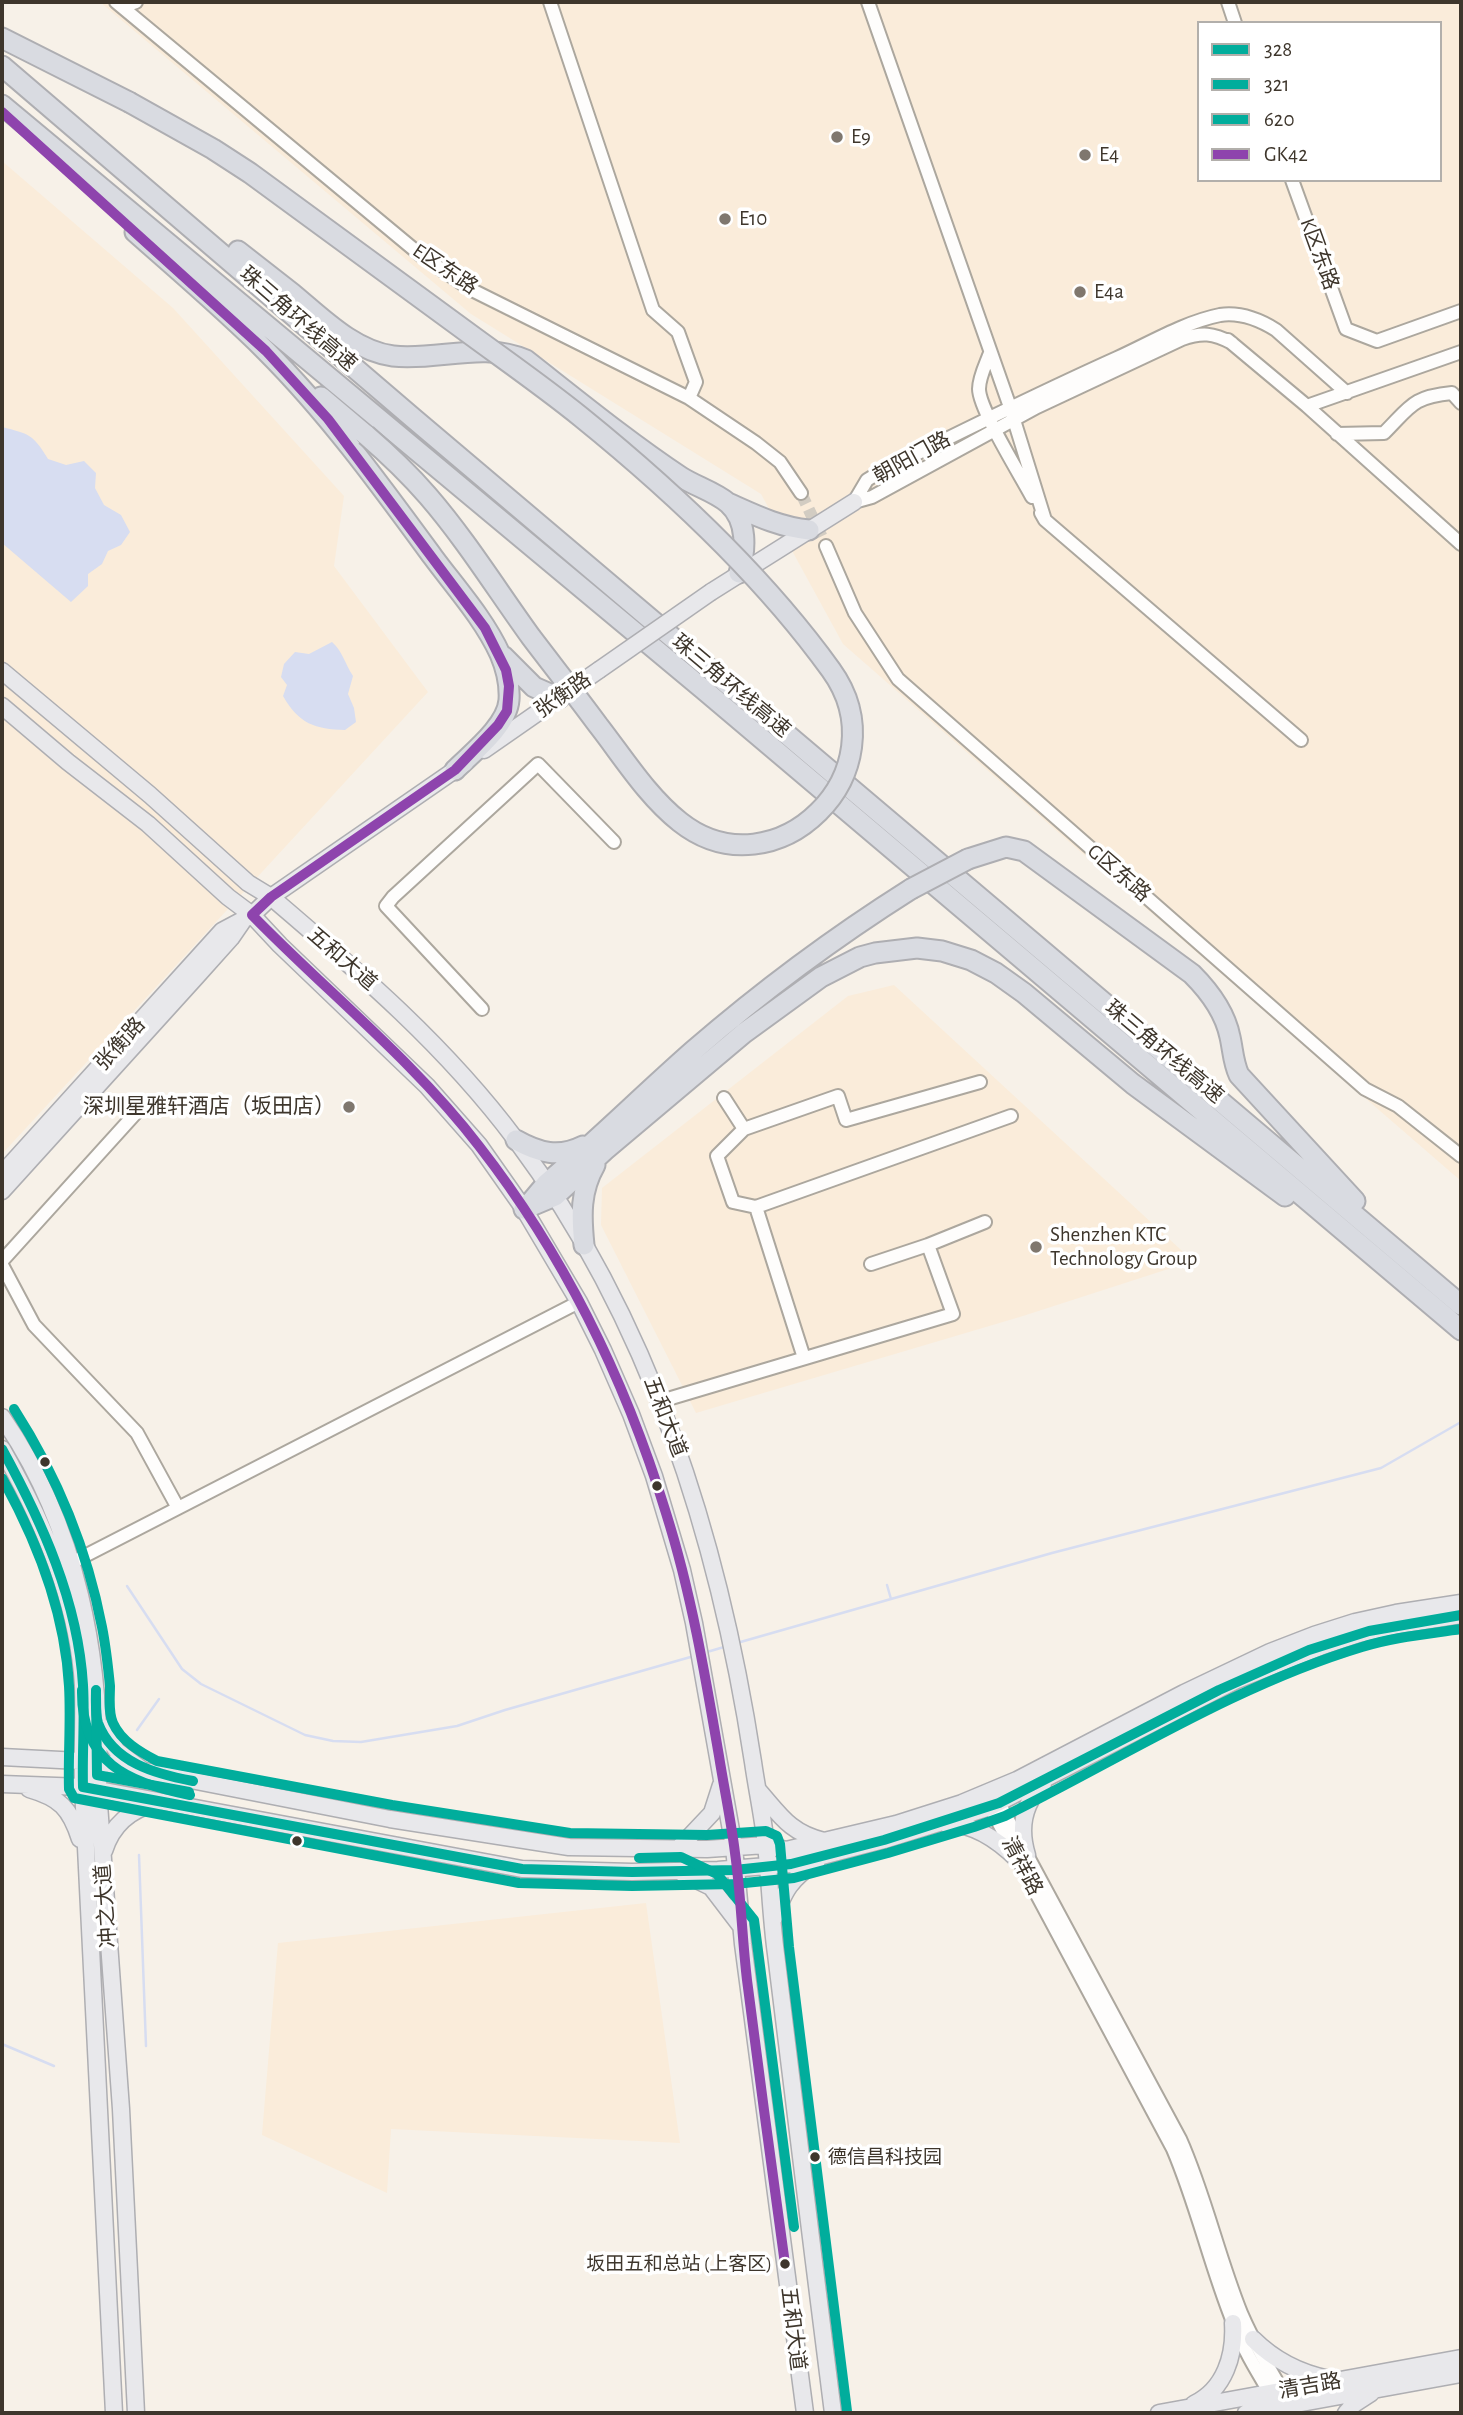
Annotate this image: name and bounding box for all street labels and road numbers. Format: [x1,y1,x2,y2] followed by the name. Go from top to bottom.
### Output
[1294,215,1344,293] street label: K区东路
[408,238,482,300] street label: E区东路
[234,261,362,377] street label: 珠三角环线高速
[869,427,955,489] street label: 朝阳门路
[667,629,795,743] street label: 珠三角环线高速
[530,667,596,723] street label: 张衡路
[1082,839,1156,907] street label: G区东路
[302,922,382,996] street label: 五和大道
[1100,995,1228,1109] street label: 珠三角环线高速
[90,1012,150,1076] street label: 张衡路
[638,1373,692,1461] street label: 五和大道
[996,1832,1048,1900] street label: 清祥路
[91,1863,121,1949] street label: 冲之大道
[775,2286,811,2372] street label: 五和大道
[1277,2368,1343,2404] street label: 清吉路

